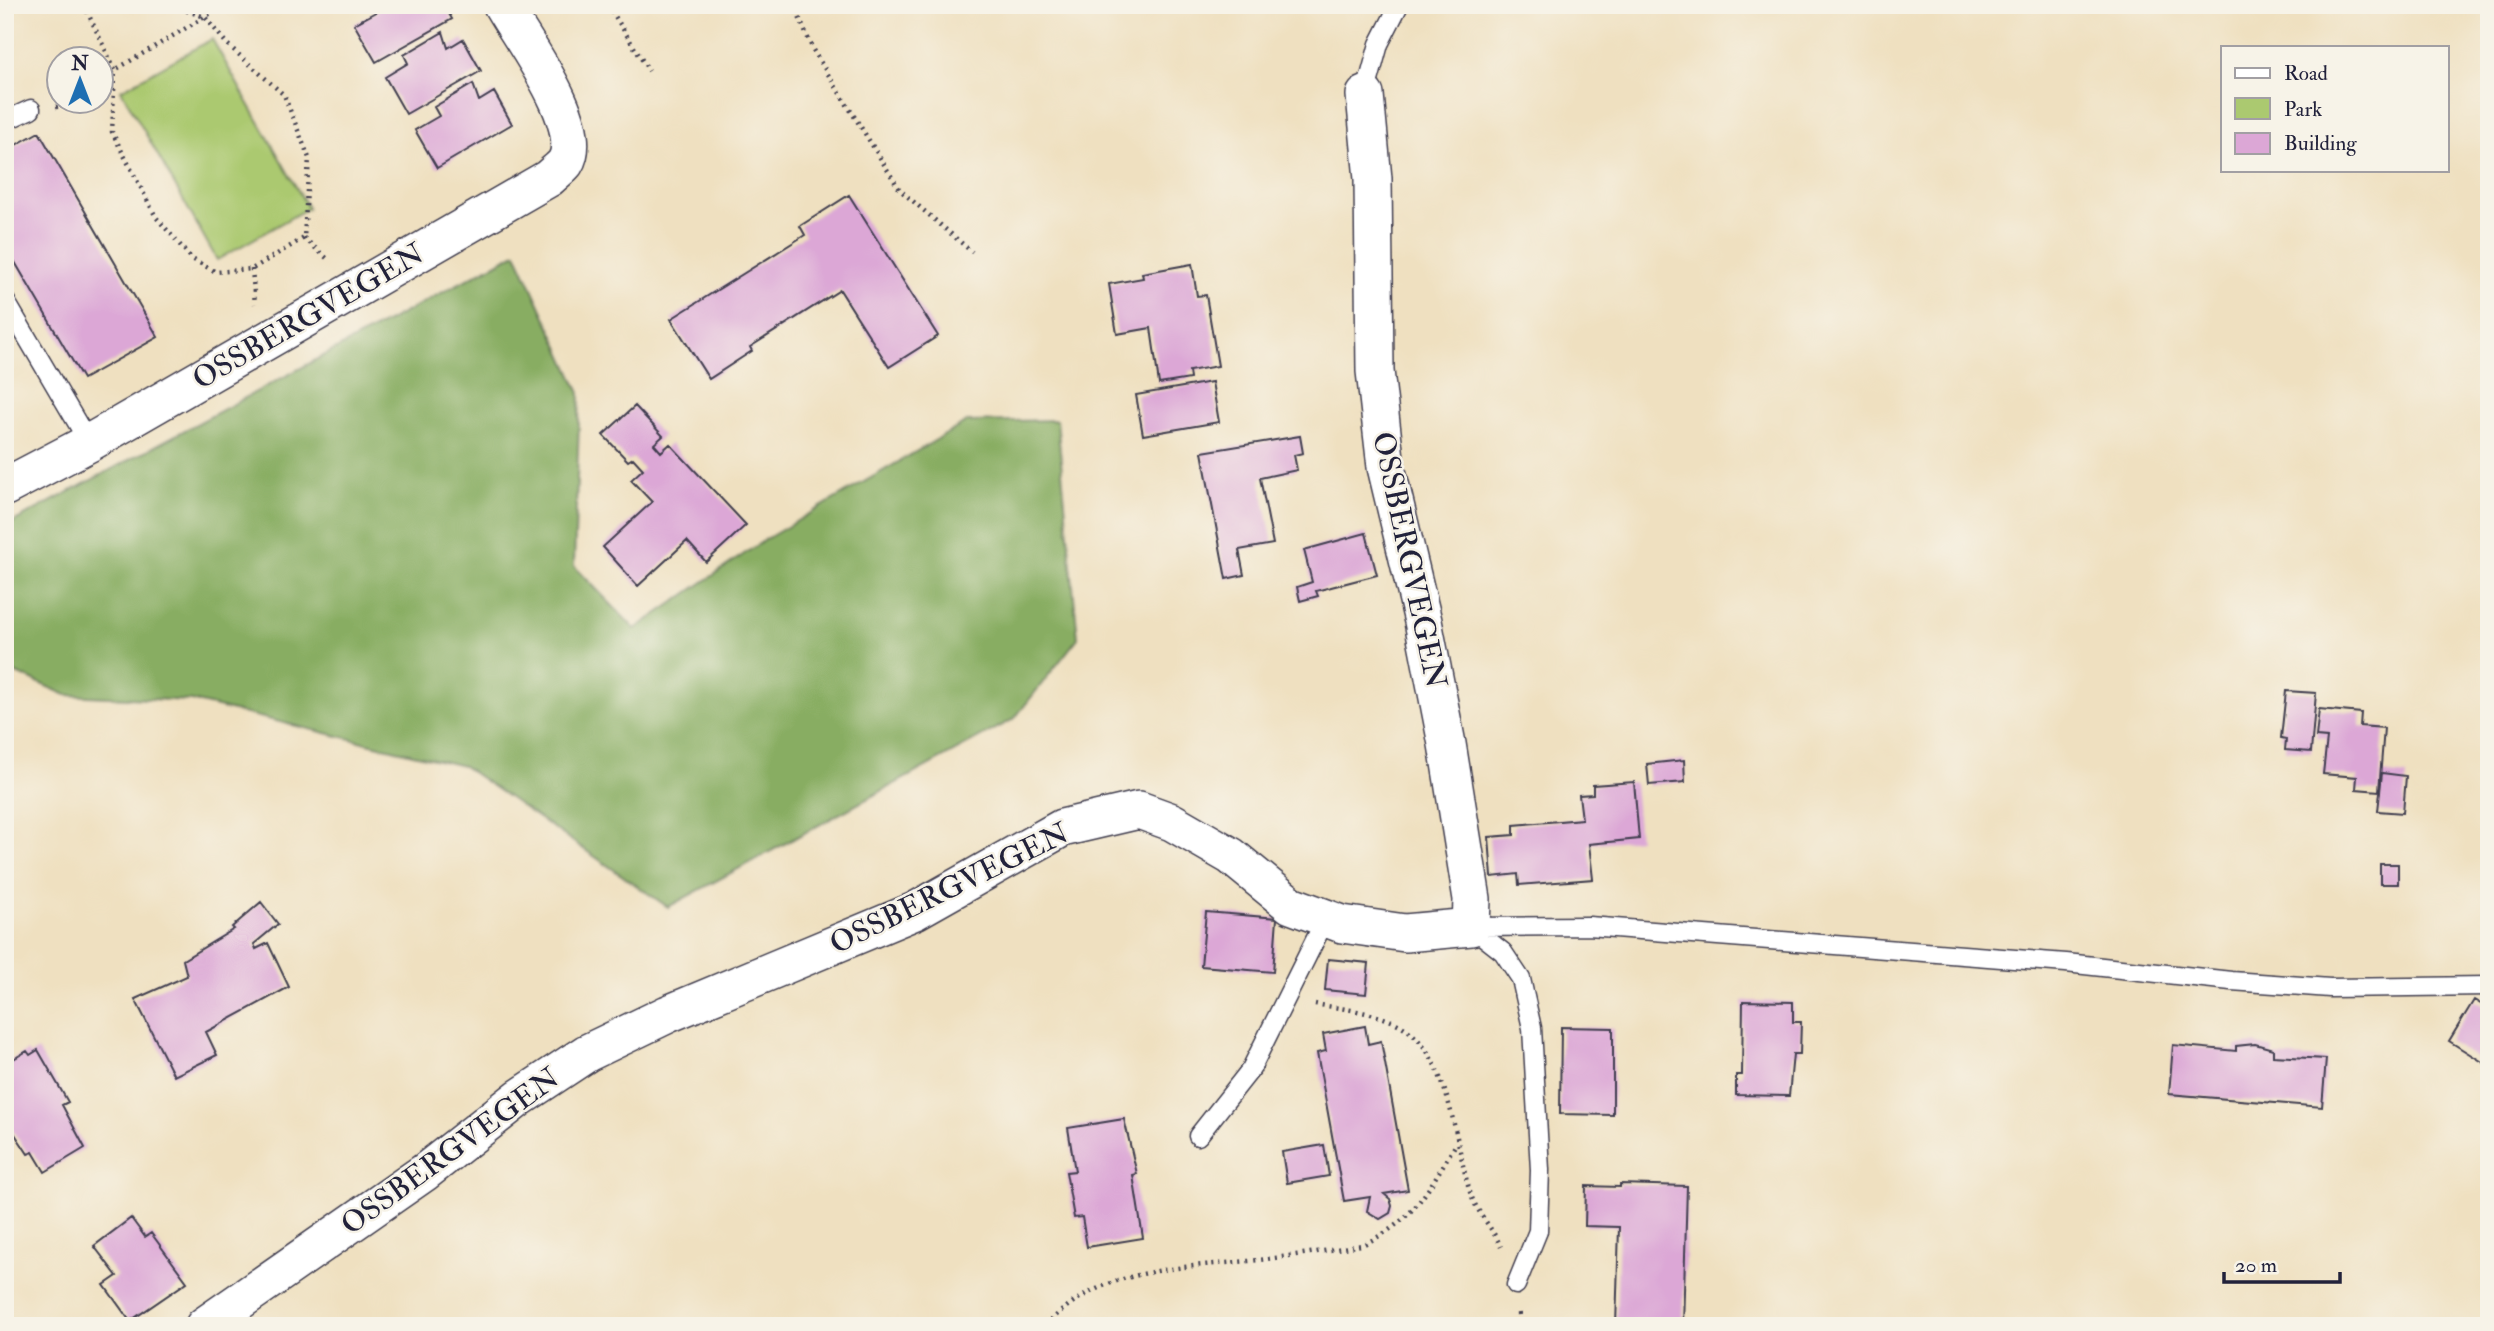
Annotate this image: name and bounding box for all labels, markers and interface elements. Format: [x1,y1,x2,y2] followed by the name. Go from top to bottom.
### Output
[46,46,116,116] north arrow
[2221,46,2448,172] legend
[70,52,89,76] text: N
[2284,60,2329,87] text: Road
[2284,96,2322,123] text: Park
[2284,130,2357,157] text: Building
[186,235,431,398] street label: OSSBERGVEGEN
[1364,428,1455,692] street label: OSSBERGVEGEN
[824,815,1075,962] street label: OSSBERGVEGEN
[334,1060,567,1243] street label: OSSBERGVEGEN
[2224,1240,2340,1284] scale bar
[2235,1252,2277,1279] text: 20 m

